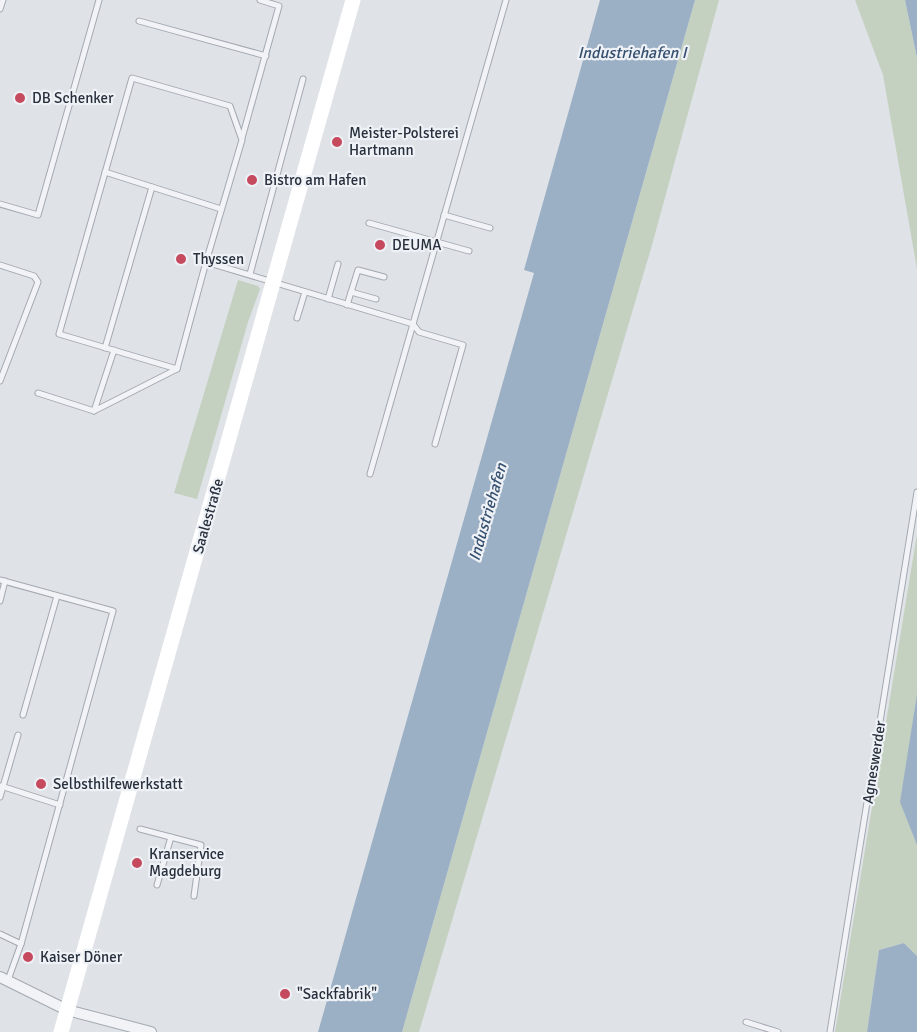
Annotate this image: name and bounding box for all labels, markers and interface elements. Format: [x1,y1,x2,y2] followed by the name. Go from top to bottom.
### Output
[578,43,688,63] water label: Industriehafen I
[32,89,114,107] place label: DB Schenker
[13,91,27,105] marker: DB Schenker
[349,124,459,159] place label: Meister-Polsterei Hartmann
[330,135,344,149] marker: Meister-Polsterei Hartmann
[264,171,366,189] place label: Bistro am Hafen
[245,173,259,187] marker: Bistro am Hafen
[392,236,441,254] place label: DEUMA
[373,238,387,252] marker: DEUMA
[193,250,244,268] place label: Thyssen
[174,252,188,266] marker: Thyssen
[465,460,512,563] water label: Industriehafen
[189,476,227,556] street label: Saalestraße
[859,719,890,805] street label: Agneswerder
[53,775,183,793] place label: Selbsthilfewerkstatt
[34,777,48,791] marker: Selbsthilfewerkstatt
[149,845,224,880] place label: Kranservice Magdeburg
[130,856,144,870] marker: Kranservice Magdeburg
[40,948,123,966] place label: Kaiser Döner
[21,950,35,964] marker: Kaiser Döner
[297,985,377,1003] place label: "Sackfabrik"
[278,987,292,1001] marker: "Sackfabrik"

